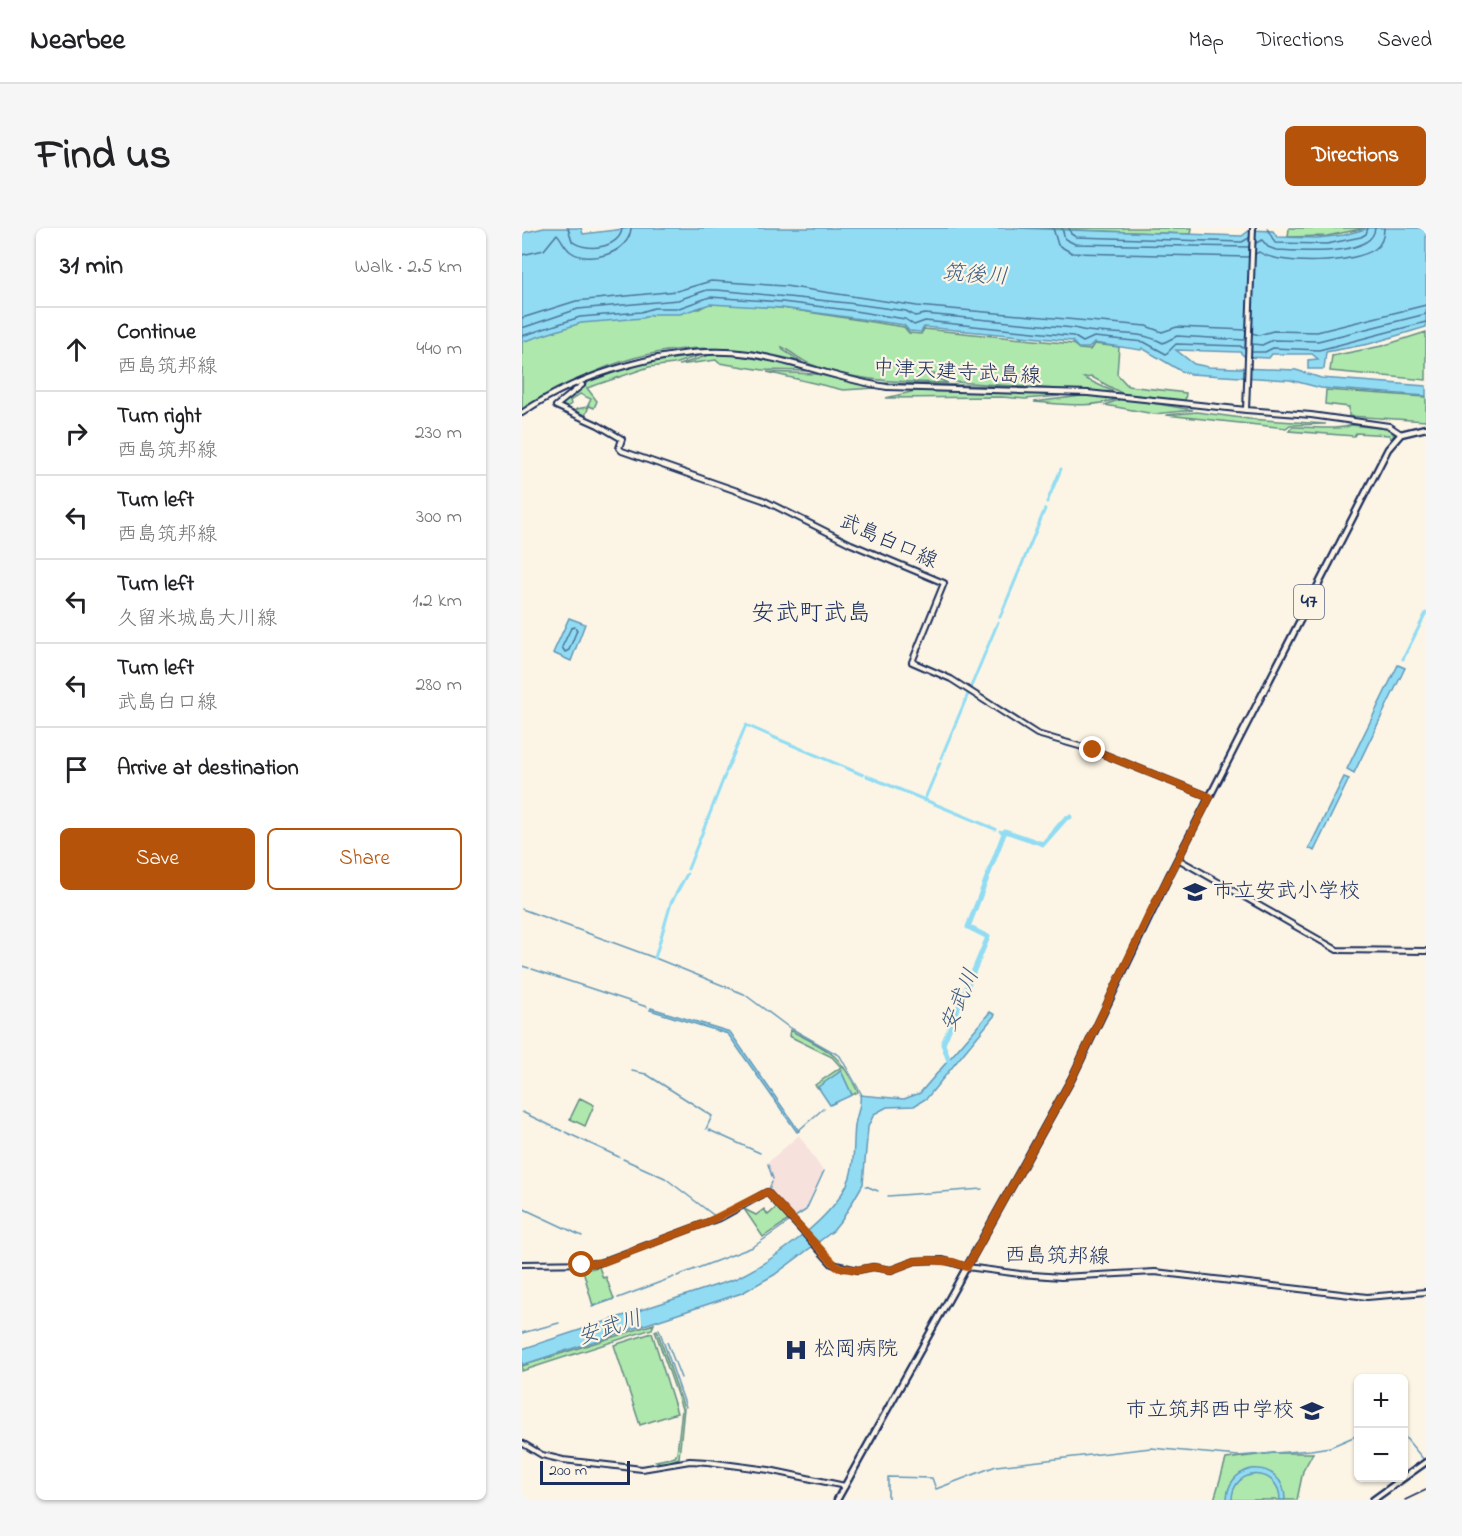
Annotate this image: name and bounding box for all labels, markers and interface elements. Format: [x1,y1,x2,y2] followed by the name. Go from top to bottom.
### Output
[30,21,125,62] text: Nearbee
[1188,26,1224,56] text: Map
[1257,26,1344,56] text: Directions
[1377,26,1432,56] text: Saved
[36,126,171,187] text: Find us
[1285,126,1426,186] button: Directions
[60,248,123,286] text: 31 min
[355,253,462,282] text: Walk · 2.5 km
[941,258,1009,294] water label: 筑後川
[117,317,196,349] text: Continue
[60,333,93,366] icon: ahead
[416,335,462,364] text: 440 m
[117,353,217,382] text: 西島筑邦線
[872,354,1042,392] street label: 中津天建寺武島線
[117,401,202,433] text: Turn right
[60,417,93,450] icon: right
[415,419,462,448] text: 230 m
[117,437,217,466] text: 西島筑邦線
[117,485,194,517] text: Turn left
[60,501,93,534] icon: left
[416,503,462,532] text: 300 m
[834,507,942,577] street label: 武島白口線
[117,521,217,550] text: 西島筑邦線
[117,569,194,601] text: Turn left
[60,585,93,618] icon: left
[1294,585,1324,619] road number: 47
[412,587,462,616] text: 1.2 km
[751,597,871,632] district label: 安武町武島
[117,605,277,634] text: 久留米城島大川線
[117,653,194,685] text: Turn left
[60,669,93,702] icon: left
[415,671,462,700] text: 280 m
[117,689,217,718] text: 武島白口線
[1079,736,1105,762] route end
[60,753,93,786] icon: arrive
[117,753,299,785] text: Arrive at destination
[60,828,255,890] button: Save
[267,828,462,890] button: Share
[1213,877,1360,907] place label: 市立安武小学校
[1182,879,1208,905] school or university icon: 市立安武小学校
[933,964,989,1038] water label: 安武川
[1004,1241,1110,1273] street label: 西島筑邦線
[568,1251,594,1277] route start
[574,1304,646,1354] water label: 安武川
[814,1335,898,1365] place label: 松岡病院
[783,1337,809,1363] hospital icon: 松岡病院
[1354,1374,1408,1482] map controls
[1354,1374,1408,1428] button: +
[1126,1396,1294,1426] place label: 市立筑邦西中学校
[1299,1398,1325,1424] school or university icon: 市立筑邦西中学校
[1354,1428,1408,1482] button: −
[540,1458,630,1486] scale bar
[549,1459,587,1483] text: 200 m

